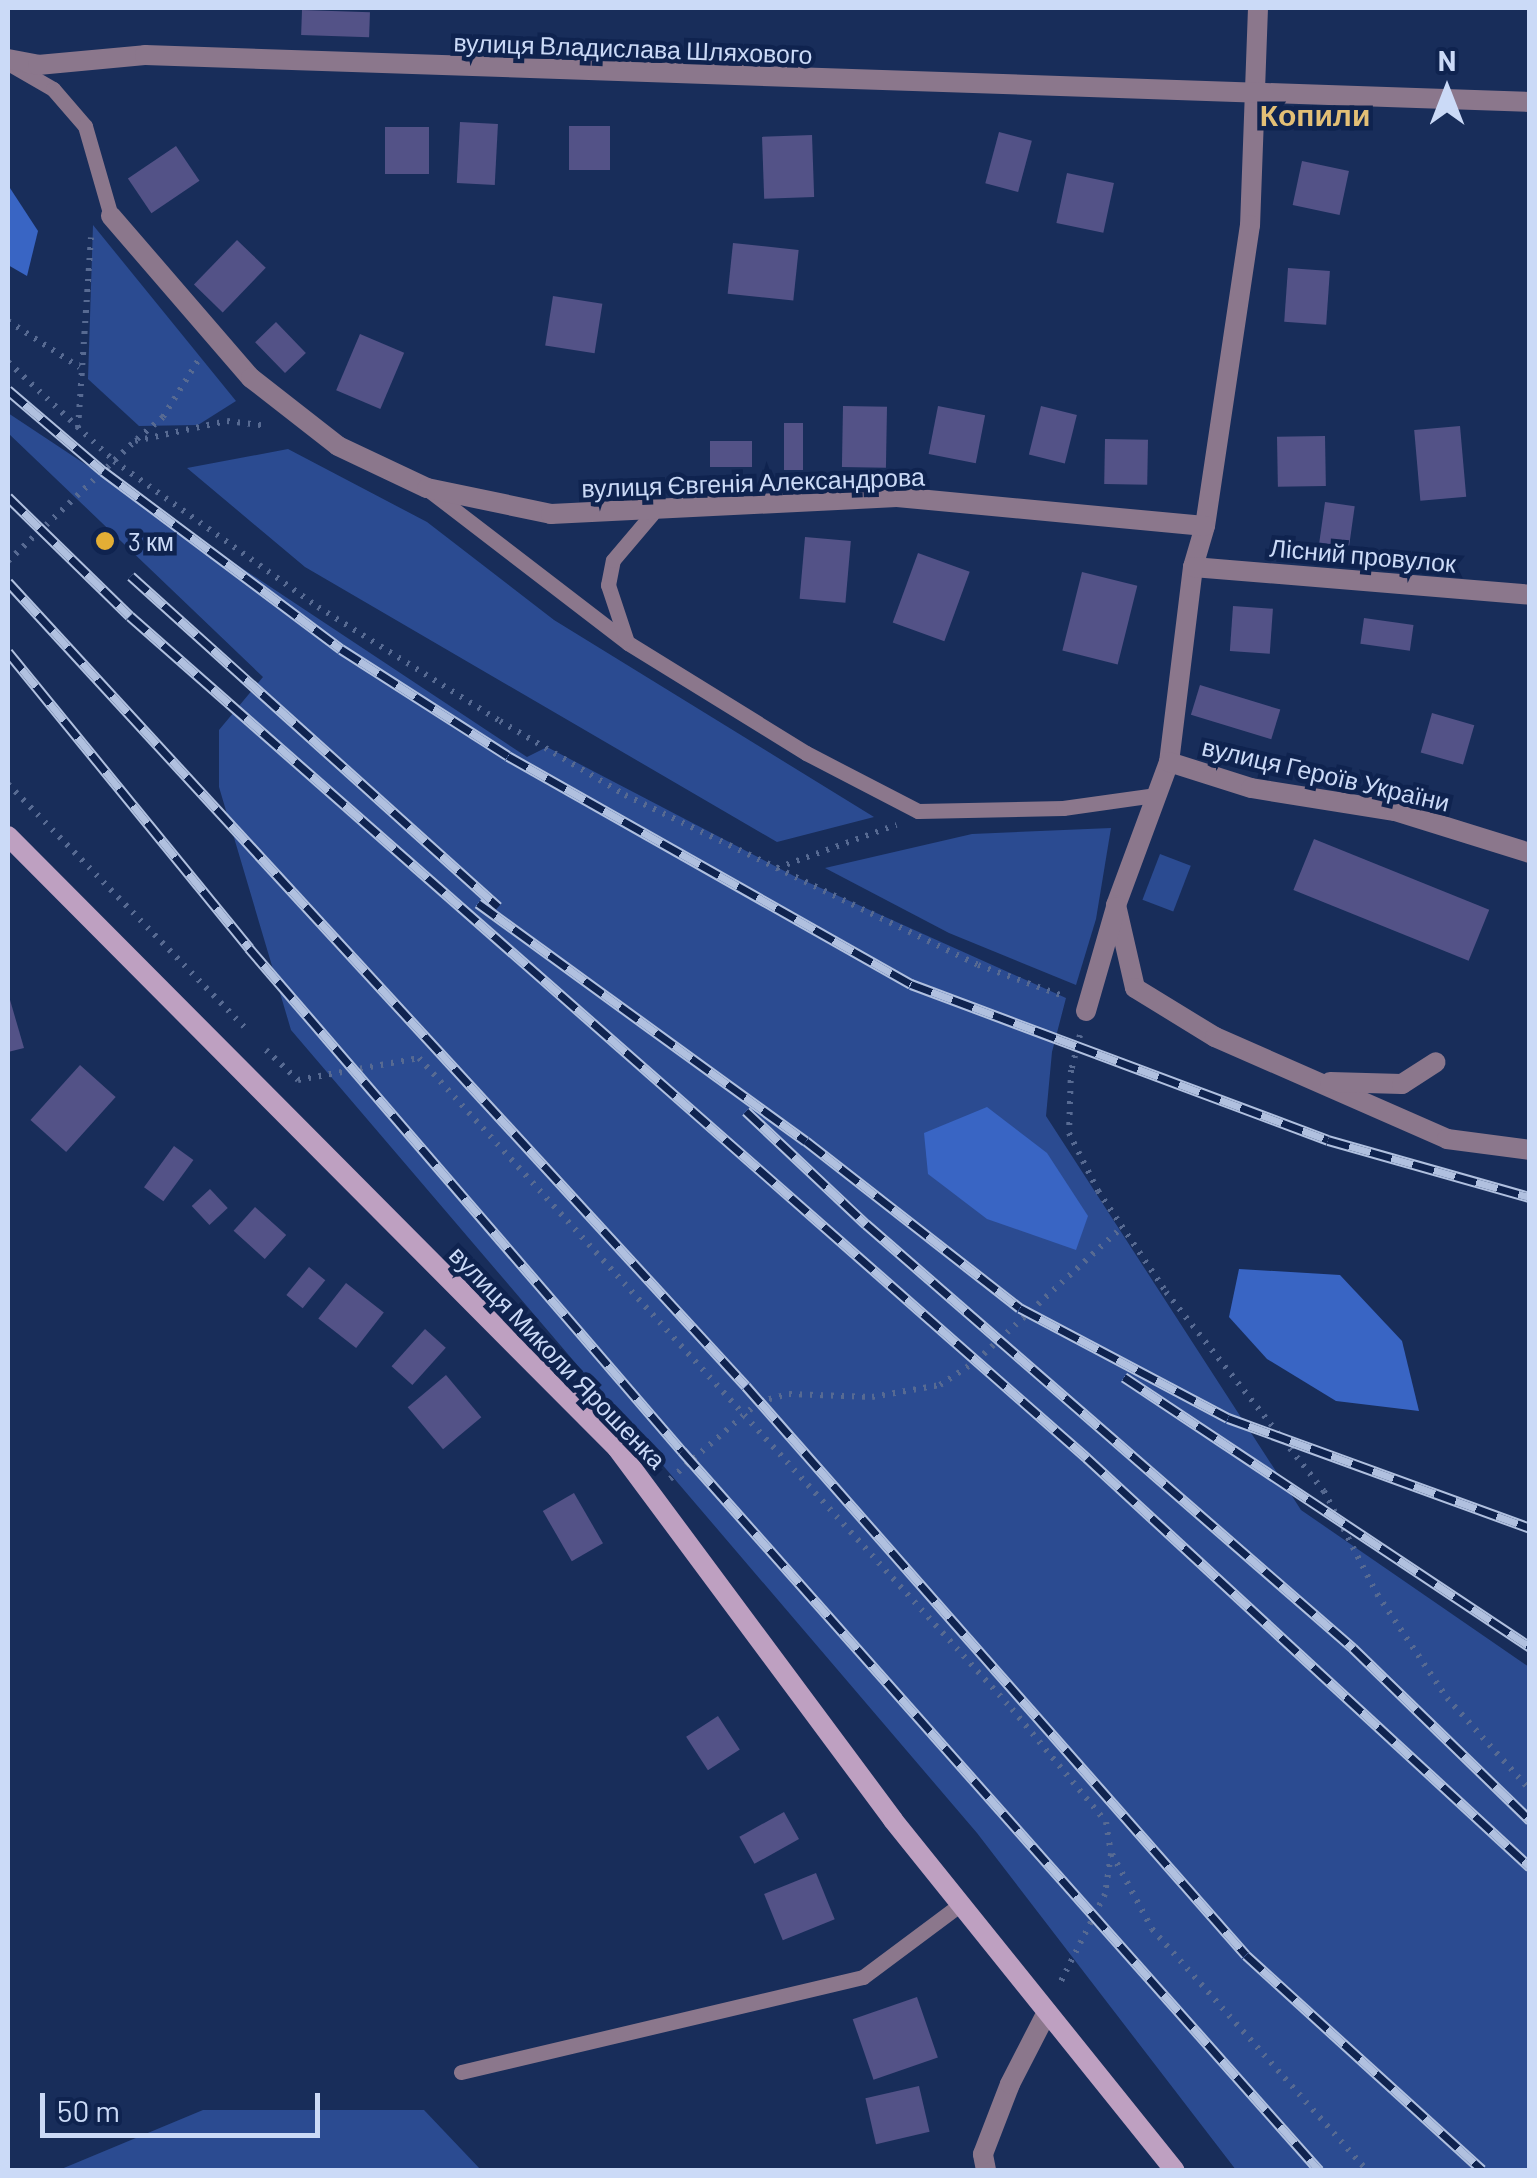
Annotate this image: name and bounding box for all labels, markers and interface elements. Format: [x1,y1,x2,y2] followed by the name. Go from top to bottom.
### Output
[453,27,813,69] street label: вулиця Владислава Шляхового
[1397,40,1497,140] north arrow
[1438,43,1456,77] text: N
[1260,96,1370,132] district label: Копили
[581,461,925,503] street label: вулиця Євгенія Александрова
[128,526,174,556] place label: 3 км
[92,528,118,554] marker: 3 км
[1269,532,1457,578] street label: Лісний провулок
[1199,731,1453,817] street label: вулиця Героїв України
[444,1239,672,1475] street label: вулиця Миколи Ярошенка
[45,2073,325,2135] scale bar
[57,2092,120,2128] text: 50 m

